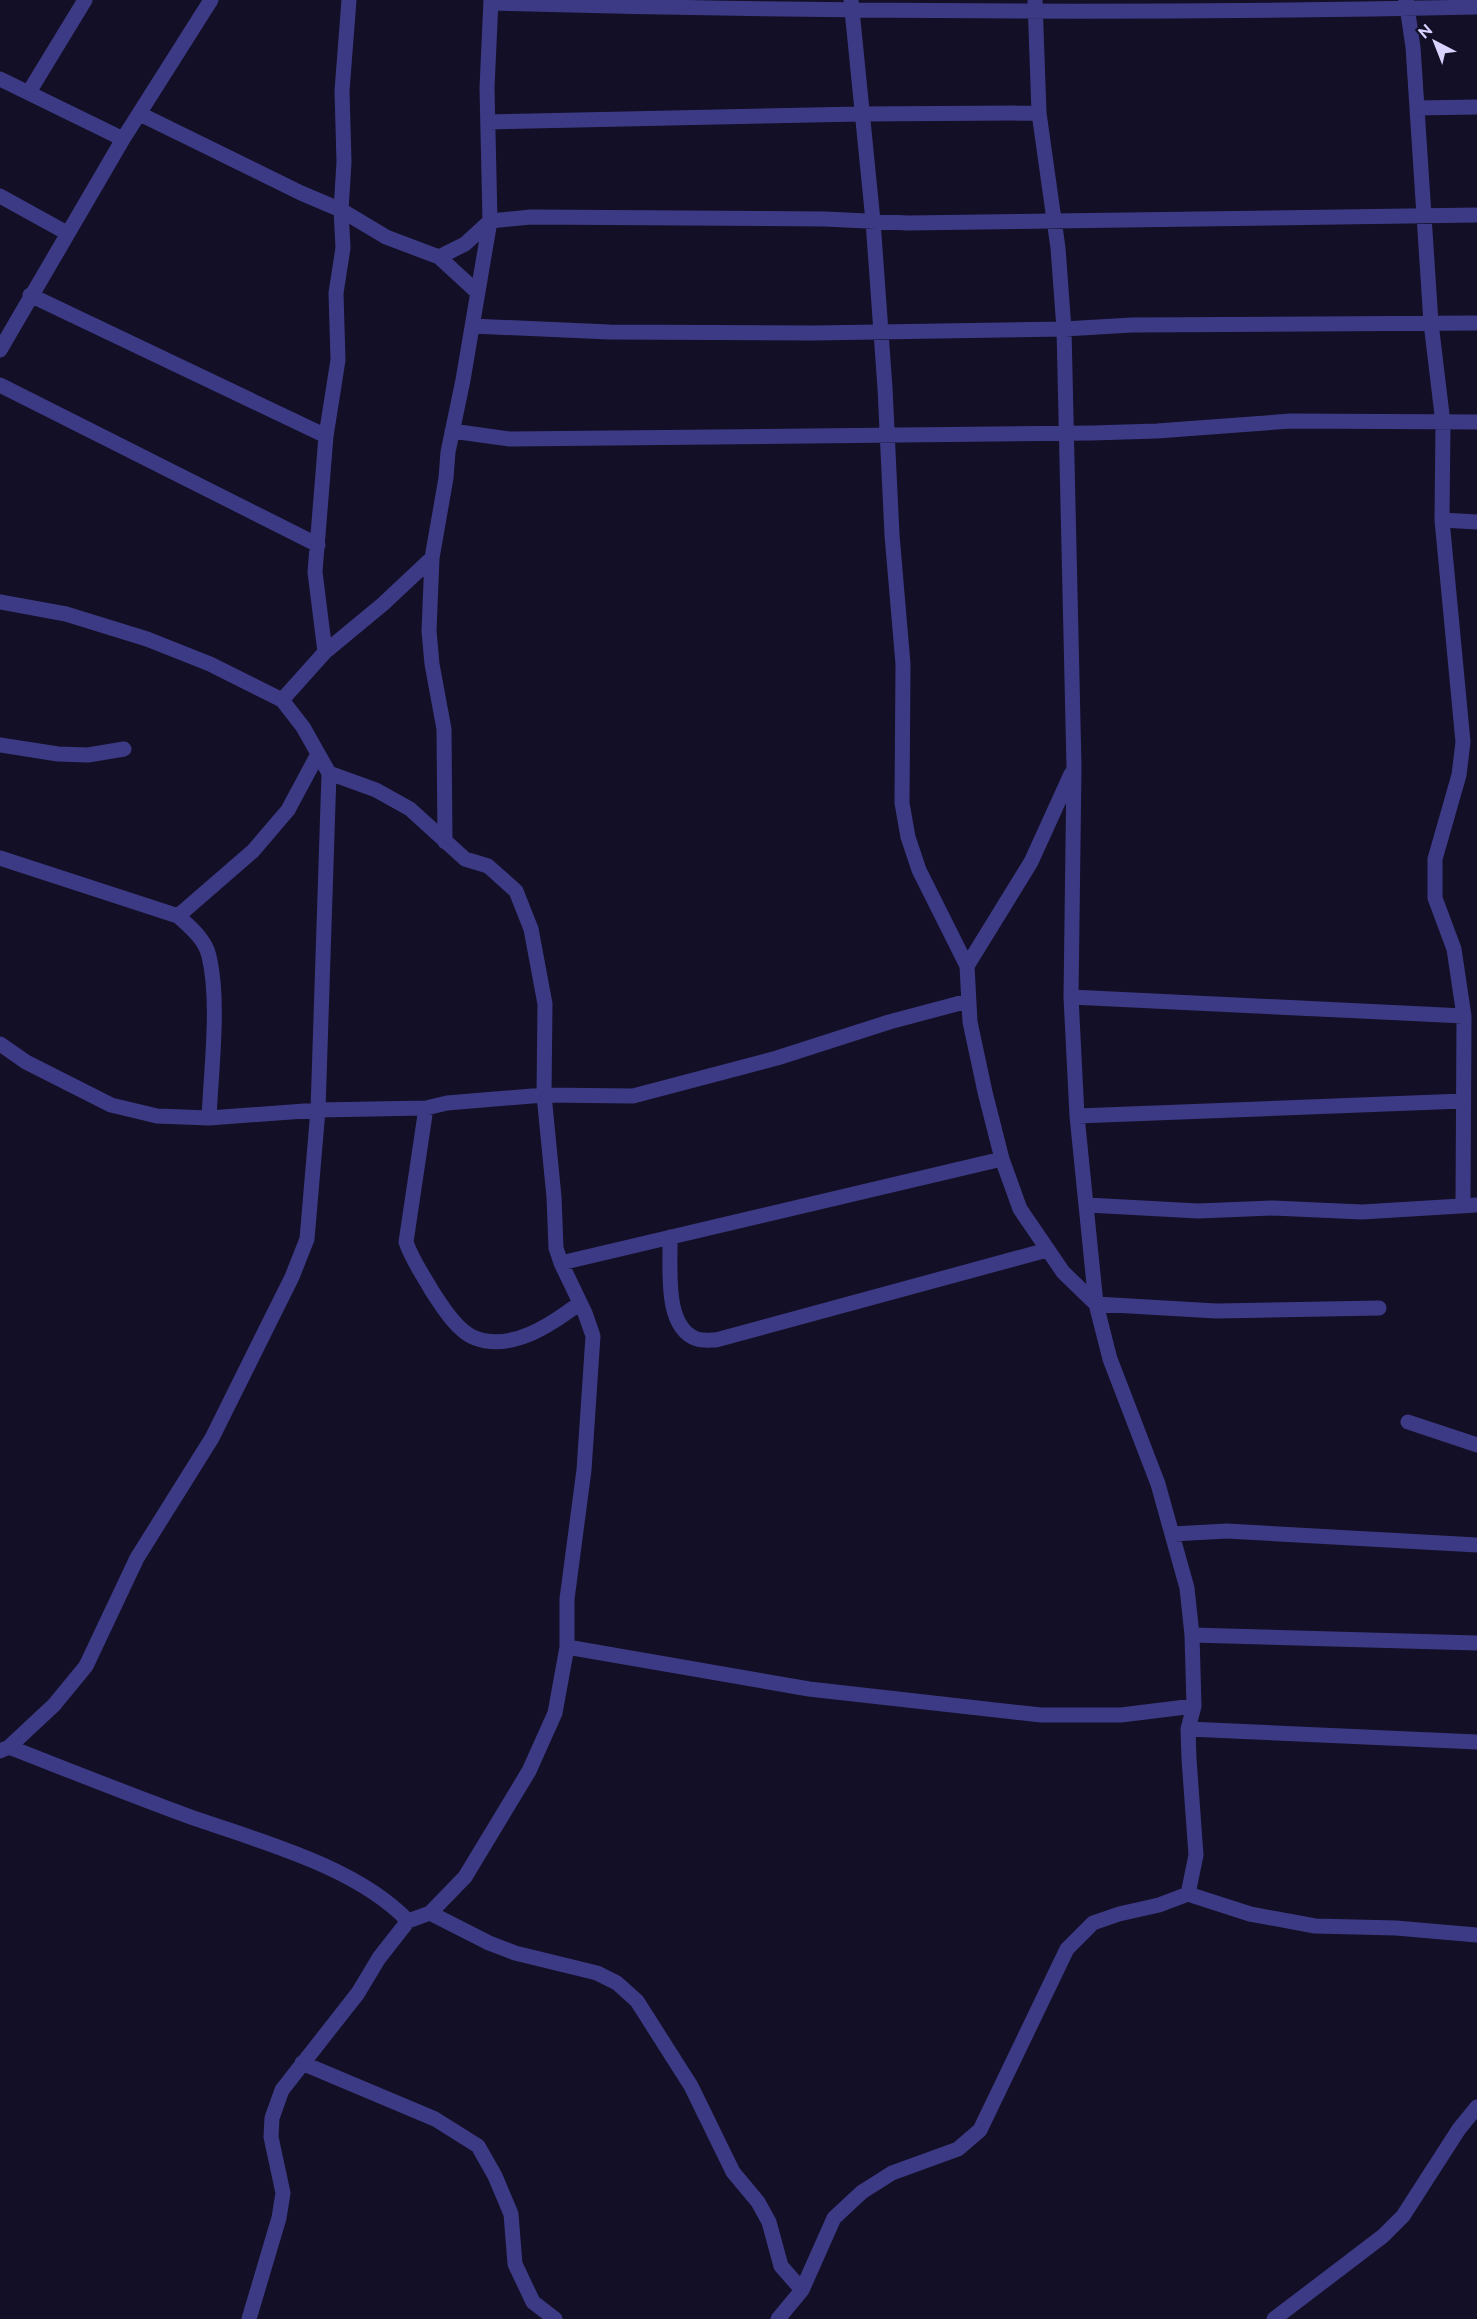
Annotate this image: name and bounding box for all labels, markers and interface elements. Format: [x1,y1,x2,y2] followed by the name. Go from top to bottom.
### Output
[1405,12,1465,72] north arrow
[1414,20,1436,42] text: N

